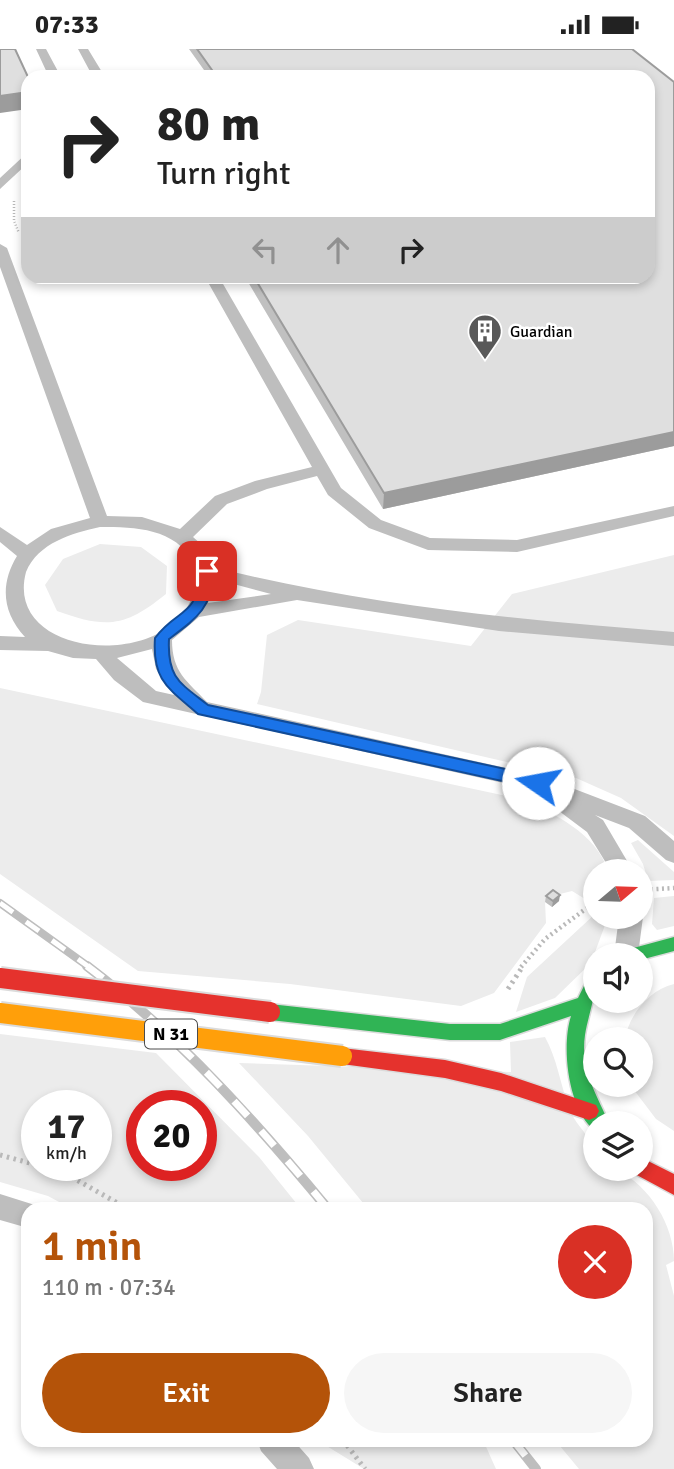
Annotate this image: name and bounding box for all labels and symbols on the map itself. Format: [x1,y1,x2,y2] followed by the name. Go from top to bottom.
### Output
[466,312,504,361] building icon: Guardian
[510,322,573,342] place label: Guardian
[177,541,237,601] pin
[501,746,575,820] position arrow
[583,859,653,929] north arrow
[145,1019,197,1049] road number: N 31
[126,1090,217,1181] speed limit sign: 20

